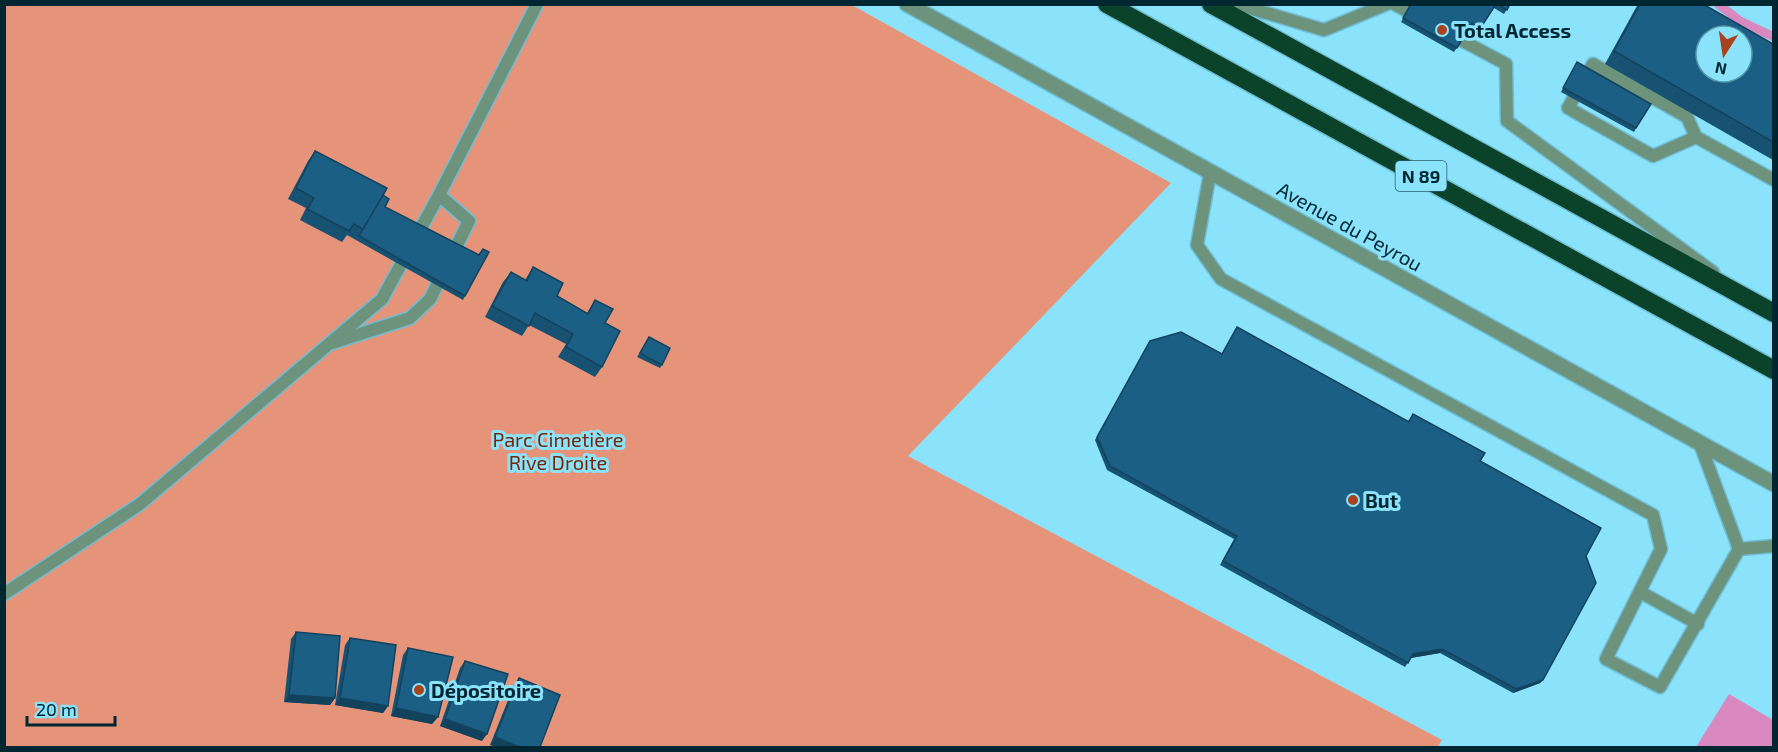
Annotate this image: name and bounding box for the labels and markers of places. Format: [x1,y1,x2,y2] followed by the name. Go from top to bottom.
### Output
[1454,18,1571,42] place label: Total Access
[1435,23,1449,37] marker: Total Access
[1365,488,1398,512] place label: But
[1346,493,1360,507] marker: But
[431,678,541,702] place label: Dépositoire
[412,683,426,697] marker: Dépositoire

